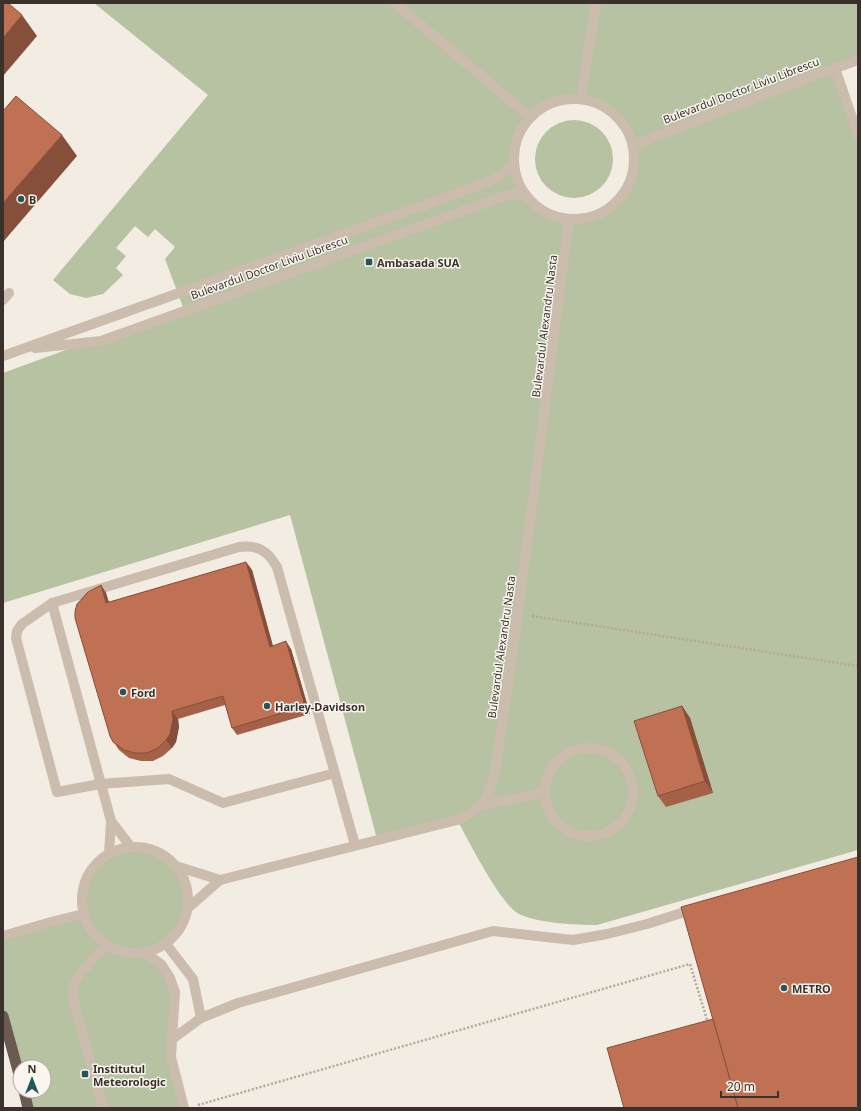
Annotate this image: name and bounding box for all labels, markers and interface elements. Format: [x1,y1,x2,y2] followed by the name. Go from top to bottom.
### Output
[661,53,821,127] street label: Bulevardul Doctor Liviu Librescu
[29,192,36,207] place label: B
[16,194,26,204] marker: B
[188,232,350,302] street label: Bulevardul Doctor Liviu Librescu
[528,254,560,398] street label: Bulevardul Alexandru Nasta
[377,255,460,270] place label: Ambasada SUA
[364,257,374,267] marker: Ambasada SUA
[484,575,518,719] street label: Bulevardul Alexandru Nasta
[131,685,156,700] place label: Ford
[118,687,128,697] marker: Ford
[275,699,365,714] place label: Harley-Davidson
[262,701,272,711] marker: Harley-Davidson
[792,981,831,996] place label: METRO
[779,983,789,993] marker: METRO
[12,1059,52,1099] north arrow
[28,1061,36,1076] text: N
[93,1061,166,1089] place label: Institutul Meteorologic
[80,1069,90,1079] marker: Institutul Meteorologic
[721,1073,778,1099] scale bar
[727,1078,755,1095] text: 20 m

